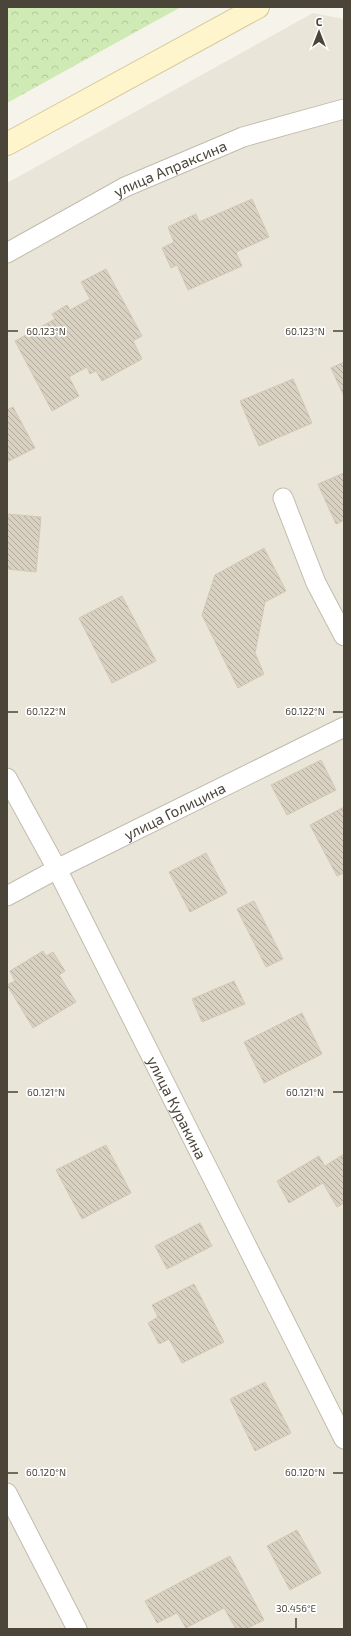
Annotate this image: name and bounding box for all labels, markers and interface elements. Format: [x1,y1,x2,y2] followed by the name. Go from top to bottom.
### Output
[299,12,339,52] north arrow
[316,15,323,28] text: С
[110,136,229,202] street label: улица Апраксина
[26,325,66,337] text: 60.123°N
[285,325,325,337] text: 60.123°N
[26,705,66,717] text: 60.122°N
[285,705,325,717] text: 60.122°N
[121,778,228,844] street label: улица Голицина
[143,1053,211,1162] street label: улица Куракина
[27,1086,65,1098] text: 60.121°N
[286,1086,324,1098] text: 60.121°N
[26,1466,66,1478] text: 60.120°N
[285,1466,325,1478] text: 60.120°N
[276,1602,317,1614] text: 30.456°E

